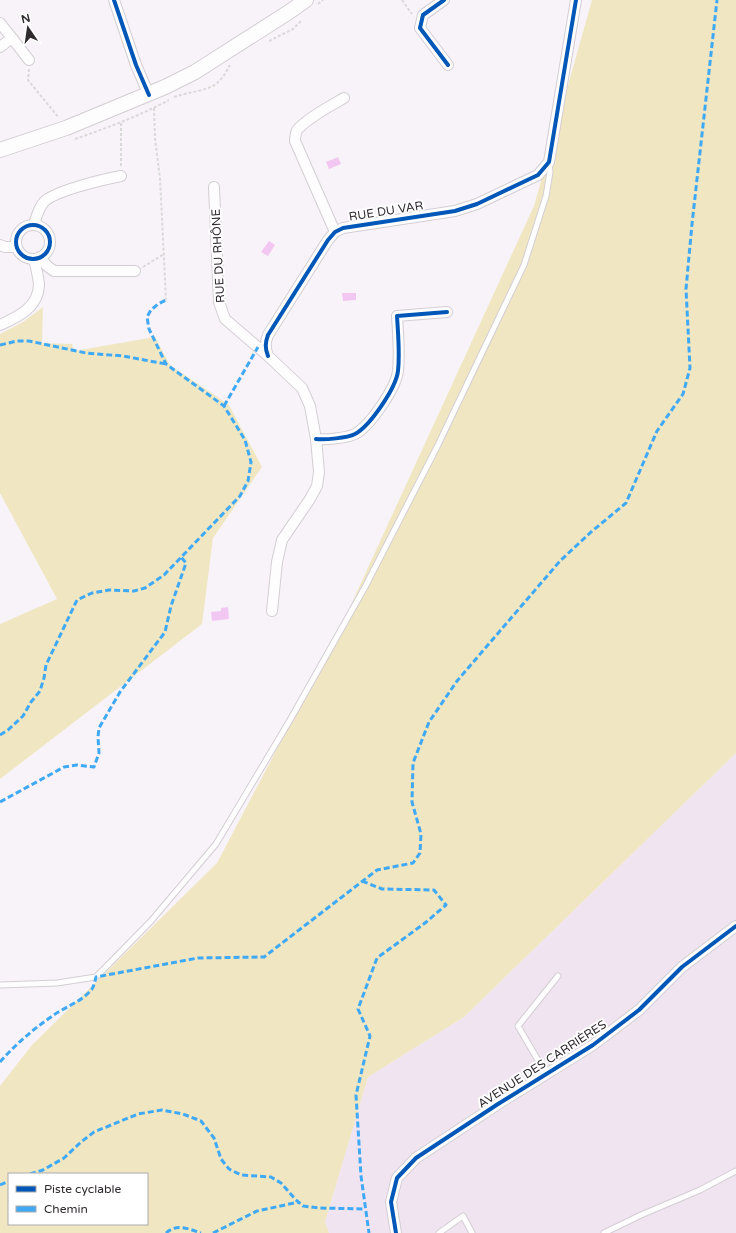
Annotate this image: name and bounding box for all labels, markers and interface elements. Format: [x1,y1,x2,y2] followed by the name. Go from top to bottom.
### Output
[8,8,48,48] north arrow
[20,11,32,26] text: N
[348,198,424,224] street label: RUE DU VAR
[209,208,227,303] street label: RUE DU RHÔNE
[475,1017,609,1111] street label: AVENUE DES CARRIÈRES
[8,1173,148,1225] legend
[44,1182,122,1196] text: Piste cyclable
[44,1202,88,1216] text: Chemin

